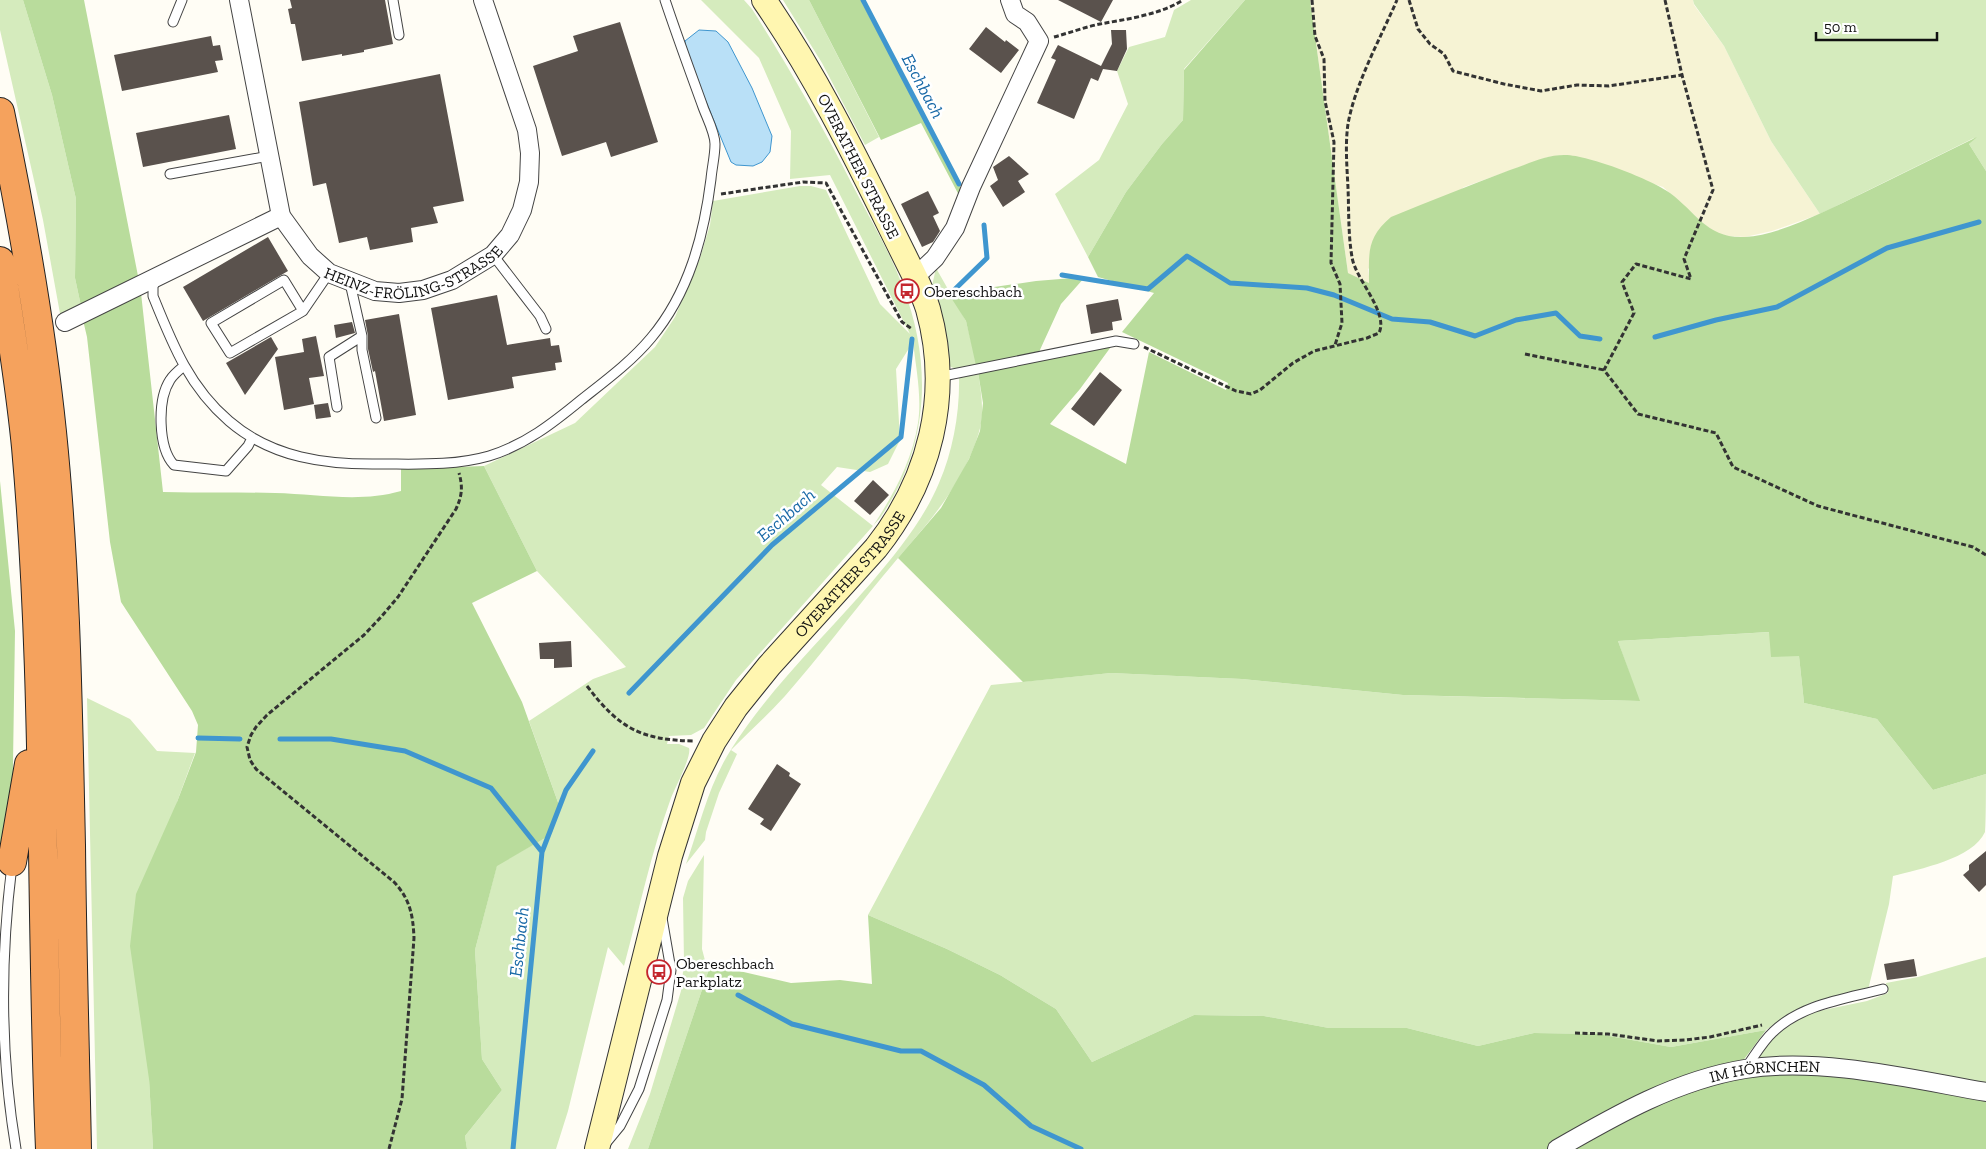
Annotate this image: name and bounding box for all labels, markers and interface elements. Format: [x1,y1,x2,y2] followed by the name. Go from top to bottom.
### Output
[1816,10,1937,42] scale bar
[1824,18,1857,36] text: 50 m
[897,50,949,122] water label: Eschbach
[814,90,903,242] street label: OVERATHER STRASSE
[321,242,507,303] street label: HEINZ-FRÖLING-STRASSE
[894,278,920,304] bus stop icon: Obereschbach
[924,282,1022,301] place label: Obereschbach
[752,484,820,546] water label: Eschbach
[791,508,909,641] street label: OVERATHER STRASSE
[504,906,534,978] water label: Eschbach
[676,954,774,991] place label: Obereschbach Parkplatz
[646,959,672,985] bus stop icon: Obereschbach Parkplatz
[1707,1057,1821,1087] street label: IM HÖRNCHEN

